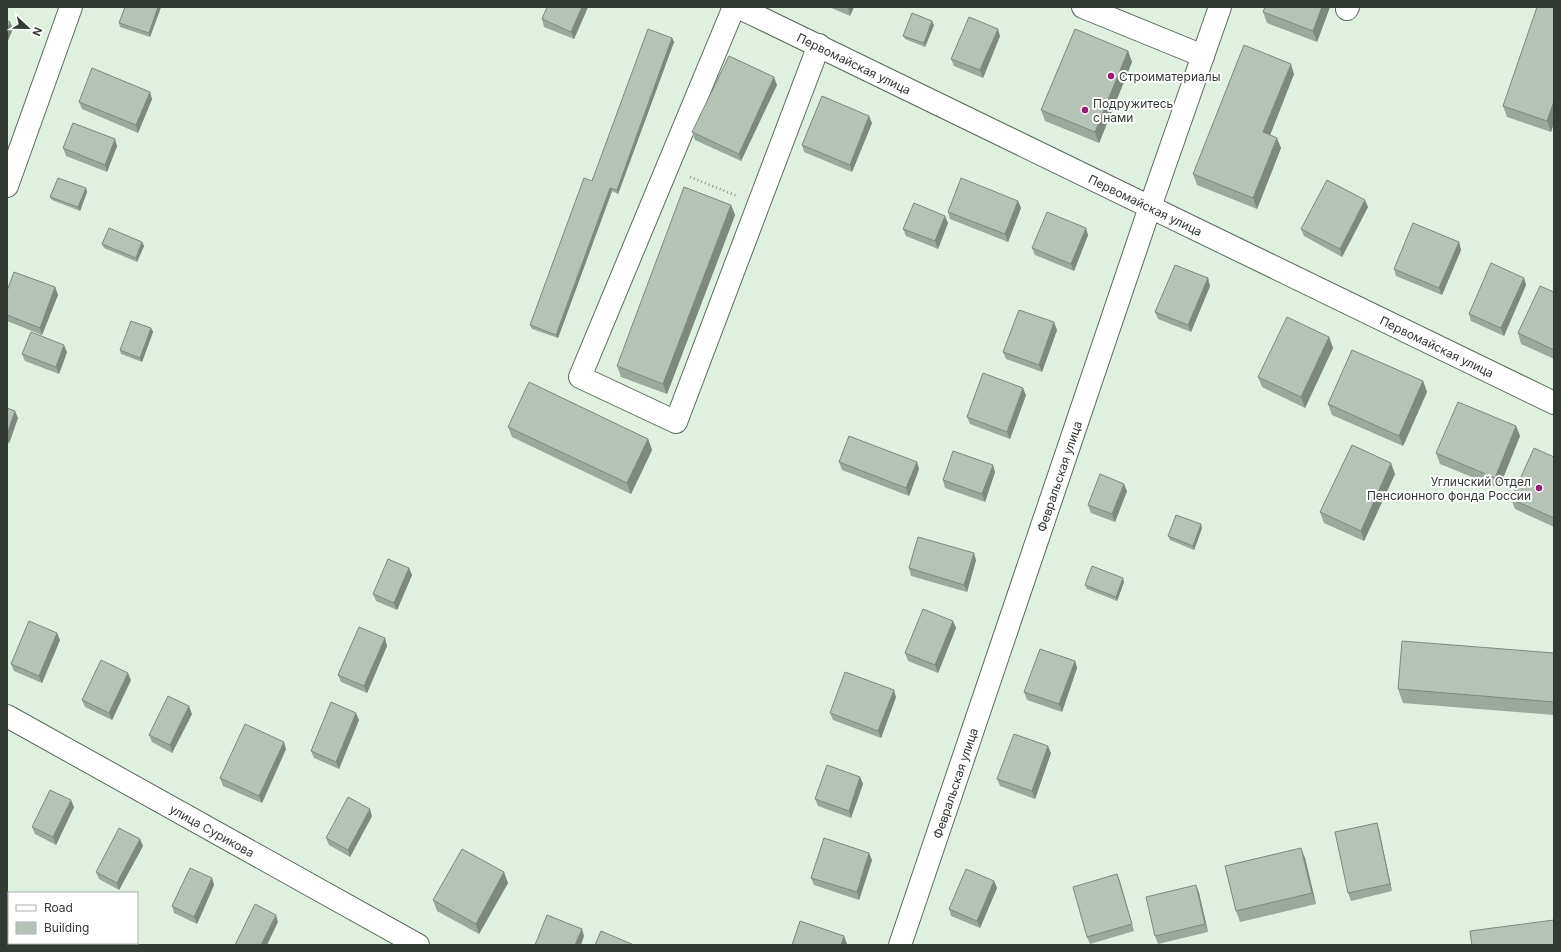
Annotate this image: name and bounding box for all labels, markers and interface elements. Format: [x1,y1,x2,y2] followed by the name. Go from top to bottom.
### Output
[8,8,48,48] north arrow
[29,25,45,38] text: N
[795,29,913,97] street label: Первомайская улица
[1119,69,1220,84] place label: Строиматериалы
[1106,71,1116,81] marker: Строиматериалы
[1093,96,1174,125] place label: Подружитесь с нами
[1080,105,1090,115] marker: Подружитесь с нами
[1086,171,1205,239] street label: Первомайская улица
[1378,312,1496,380] street label: Первомайская улица
[1033,419,1085,533] street label: Февральская улица
[1367,474,1531,503] place label: Угличский Отдел Пенсионного фонда России
[1534,483,1544,493] marker: Угличский Отдел Пенсионного фонда России
[929,726,981,840] street label: Февральская улица
[167,801,257,860] street label: улица Сурикова
[8,892,138,944] legend
[44,900,73,915] text: Road
[44,920,89,935] text: Building

